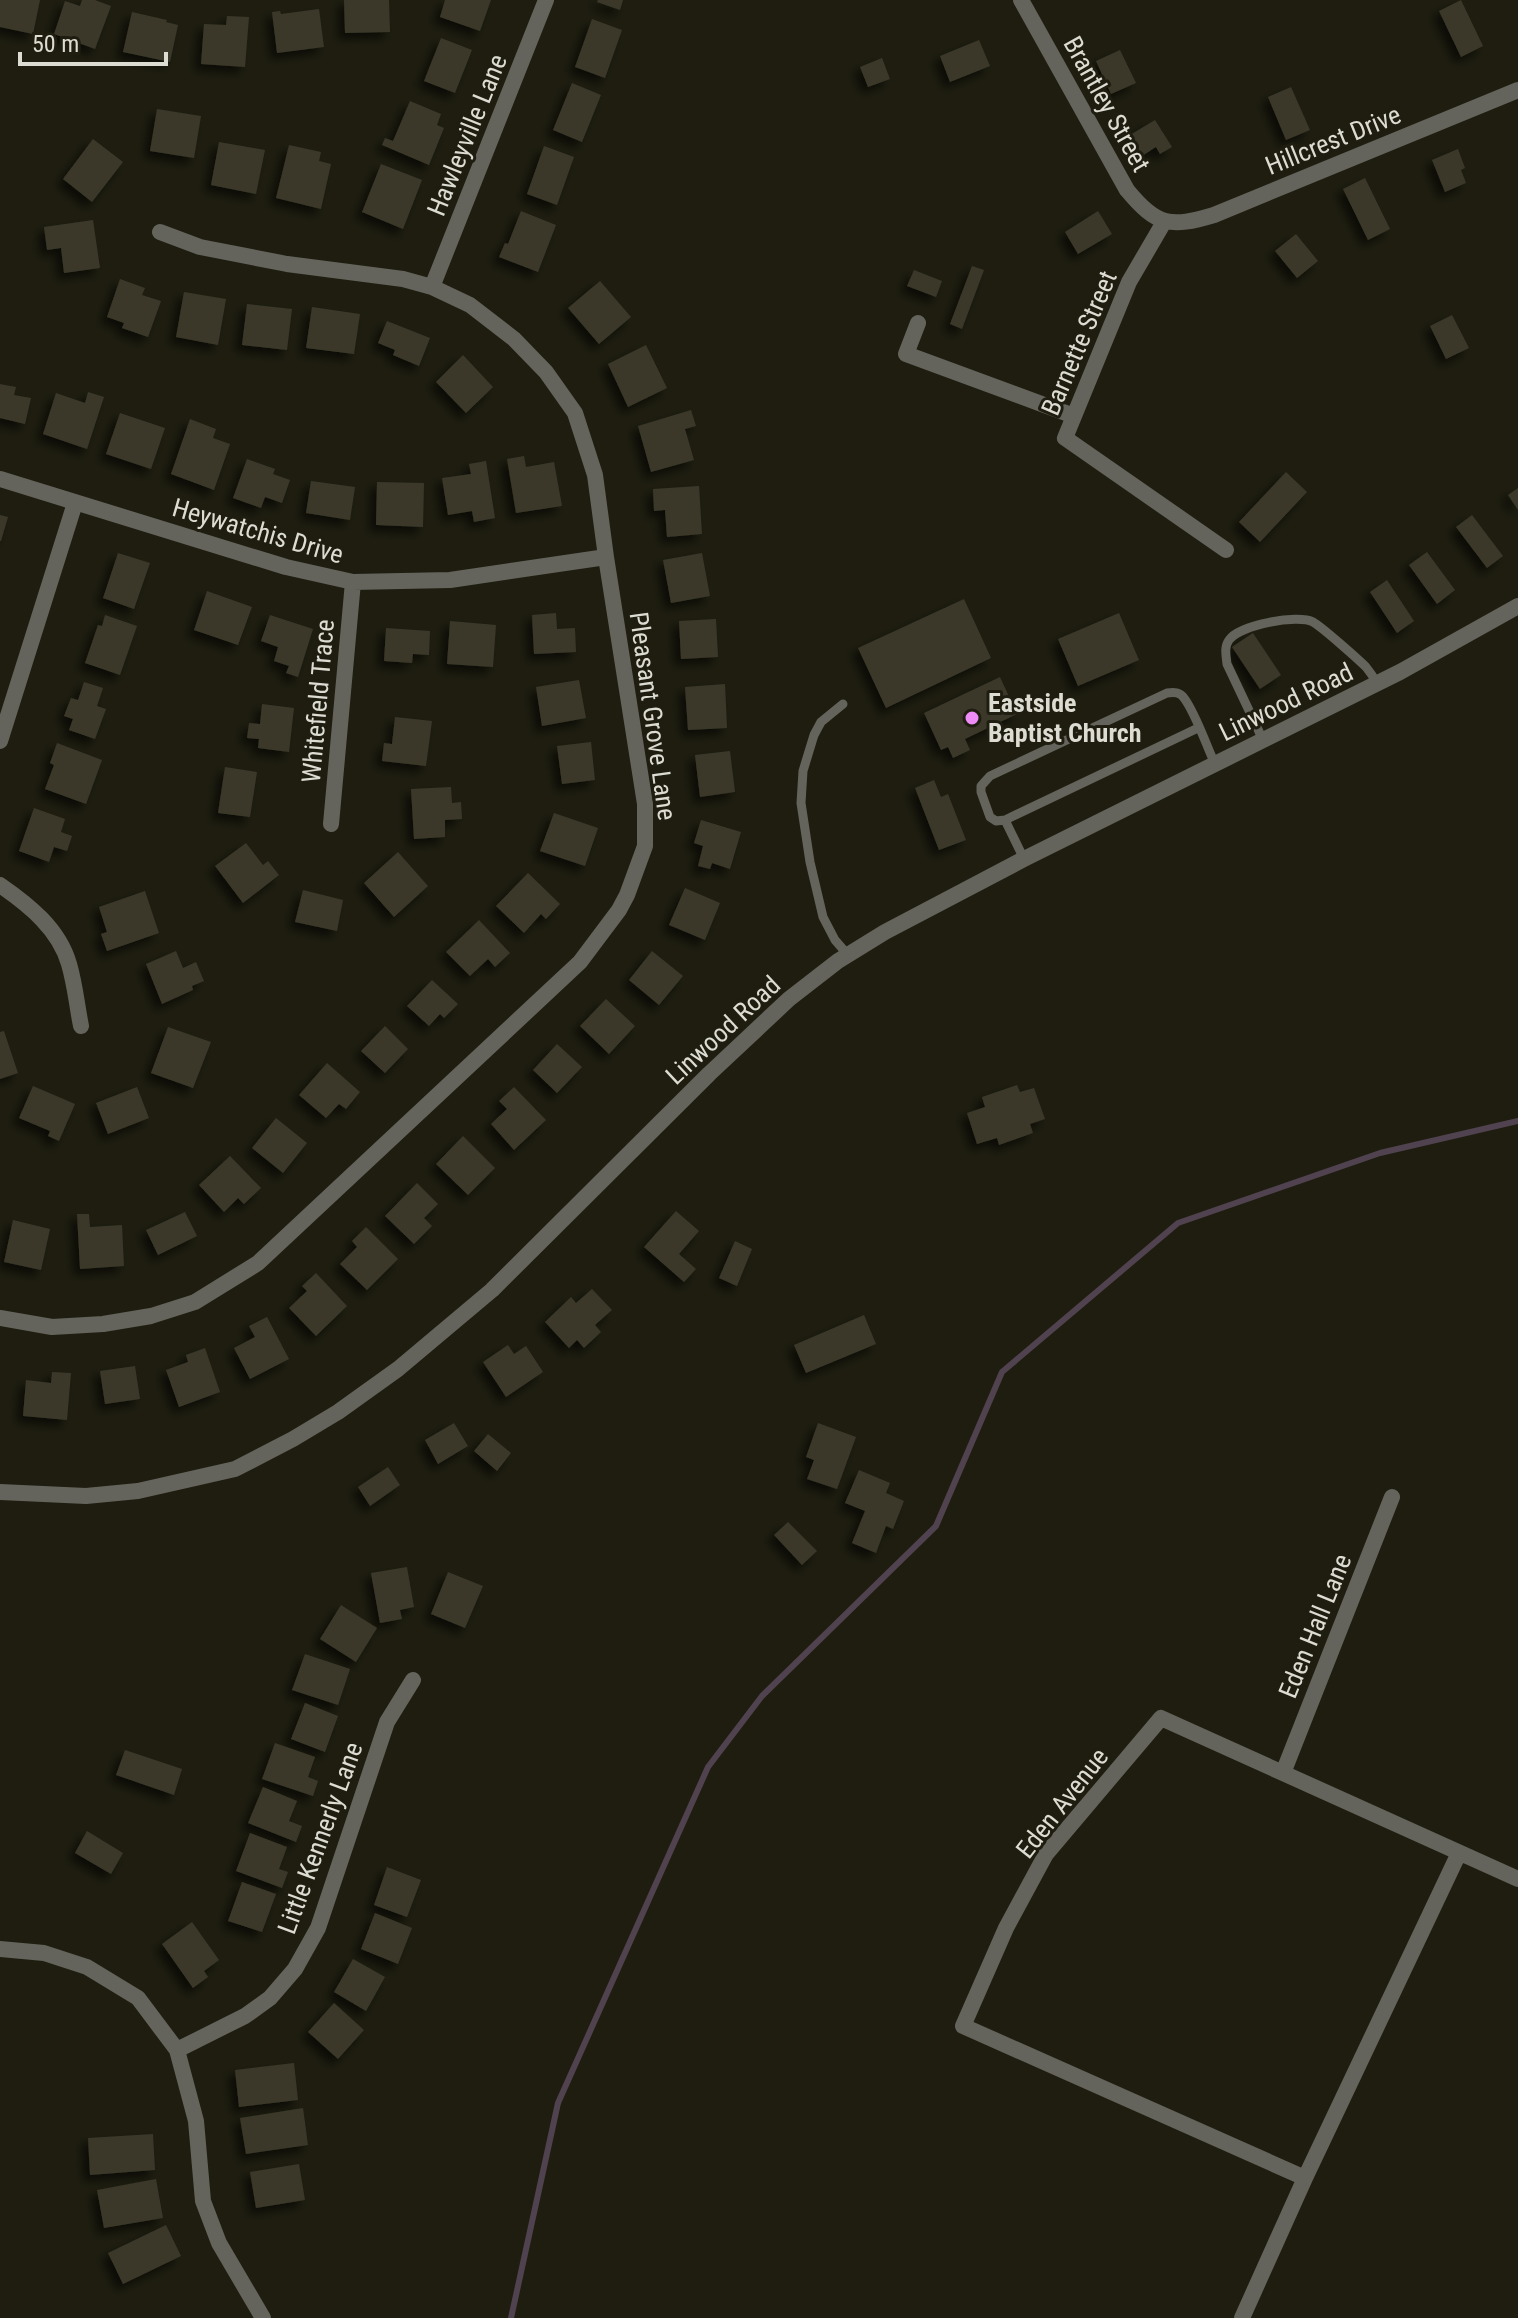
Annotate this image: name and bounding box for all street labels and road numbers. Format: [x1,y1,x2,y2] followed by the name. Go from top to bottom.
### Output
[1058,31,1156,177] street label: Brantley Street
[421,50,513,220] street label: Hawleyville Lane
[1261,99,1405,181] street label: Hillcrest Drive
[1035,266,1123,420] street label: Barnette Street
[169,492,347,570] street label: Heywatchis Drive
[624,610,682,822] street label: Pleasant Grove Lane
[296,618,340,784] street label: Whitefield Trace
[1214,657,1358,747] street label: Linwood Road
[660,970,786,1090] street label: Linwood Road
[1273,1550,1357,1702] street label: Eden Hall Lane
[271,1738,369,1938] street label: Little Kennerly Lane
[1010,1742,1114,1864] street label: Eden Avenue

